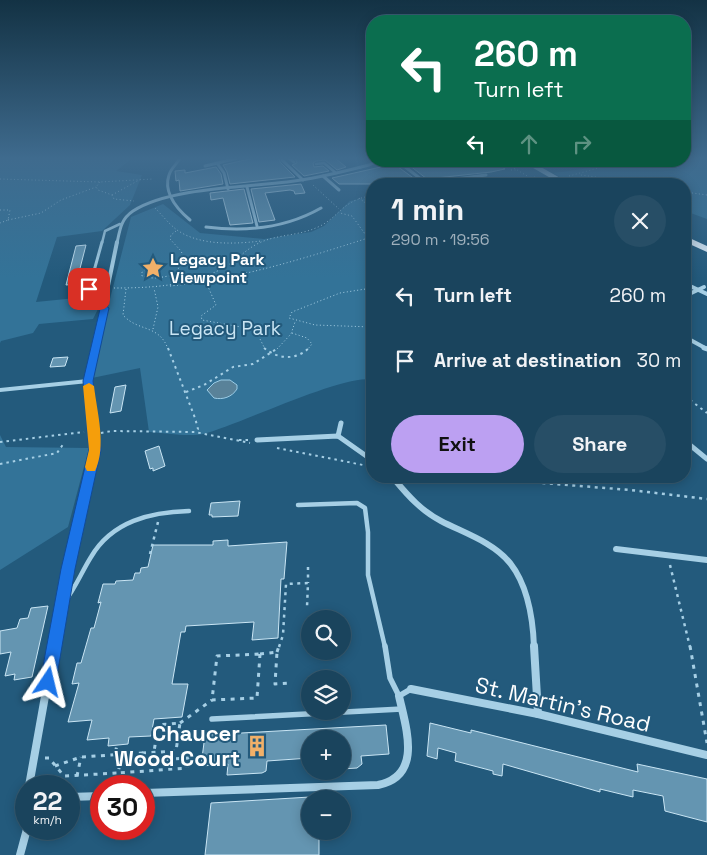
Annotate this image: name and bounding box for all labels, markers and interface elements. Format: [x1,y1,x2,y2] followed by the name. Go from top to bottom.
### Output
[474,32,578,76] text: 260 m
[391,35,456,100] icon: left
[474,75,564,103] text: Turn left
[462,130,490,158] icon: left
[515,130,543,158] icon: ahead
[568,130,596,158] icon: right
[391,190,464,229] text: 1 min
[614,195,666,247] button: close
[391,229,490,250] text: 290 m · 19:56
[170,249,265,288] place label: Legacy Park Viewpoint
[140,255,166,281] place icon: Legacy Park Viewpoint
[68,268,110,310] pin
[75,275,103,303] icon: arrive
[391,282,419,310] icon: left
[434,283,512,308] text: Turn left
[610,283,666,308] text: 260 m
[169,316,281,341] park label: Legacy Park
[391,347,419,375] icon: arrive
[434,348,622,373] text: Arrive at destination
[637,348,681,373] text: 30 m
[391,415,524,473] button: Exit
[534,415,666,473] button: Share
[301,610,351,840] map controls
[301,610,351,660] button: search
[21,655,73,707] position arrow
[301,670,351,720] button: layers
[473,670,653,738] street label: St. Martin's Road
[114,719,240,772] place label: Chaucer Wood Court
[301,730,351,780] button: +
[244,733,270,759] building icon: Chaucer Wood Court
[90,775,155,840] speed limit sign: 30
[33,785,62,817] text: 22
[301,790,351,840] button: −
[33,812,62,828] text: km/h

